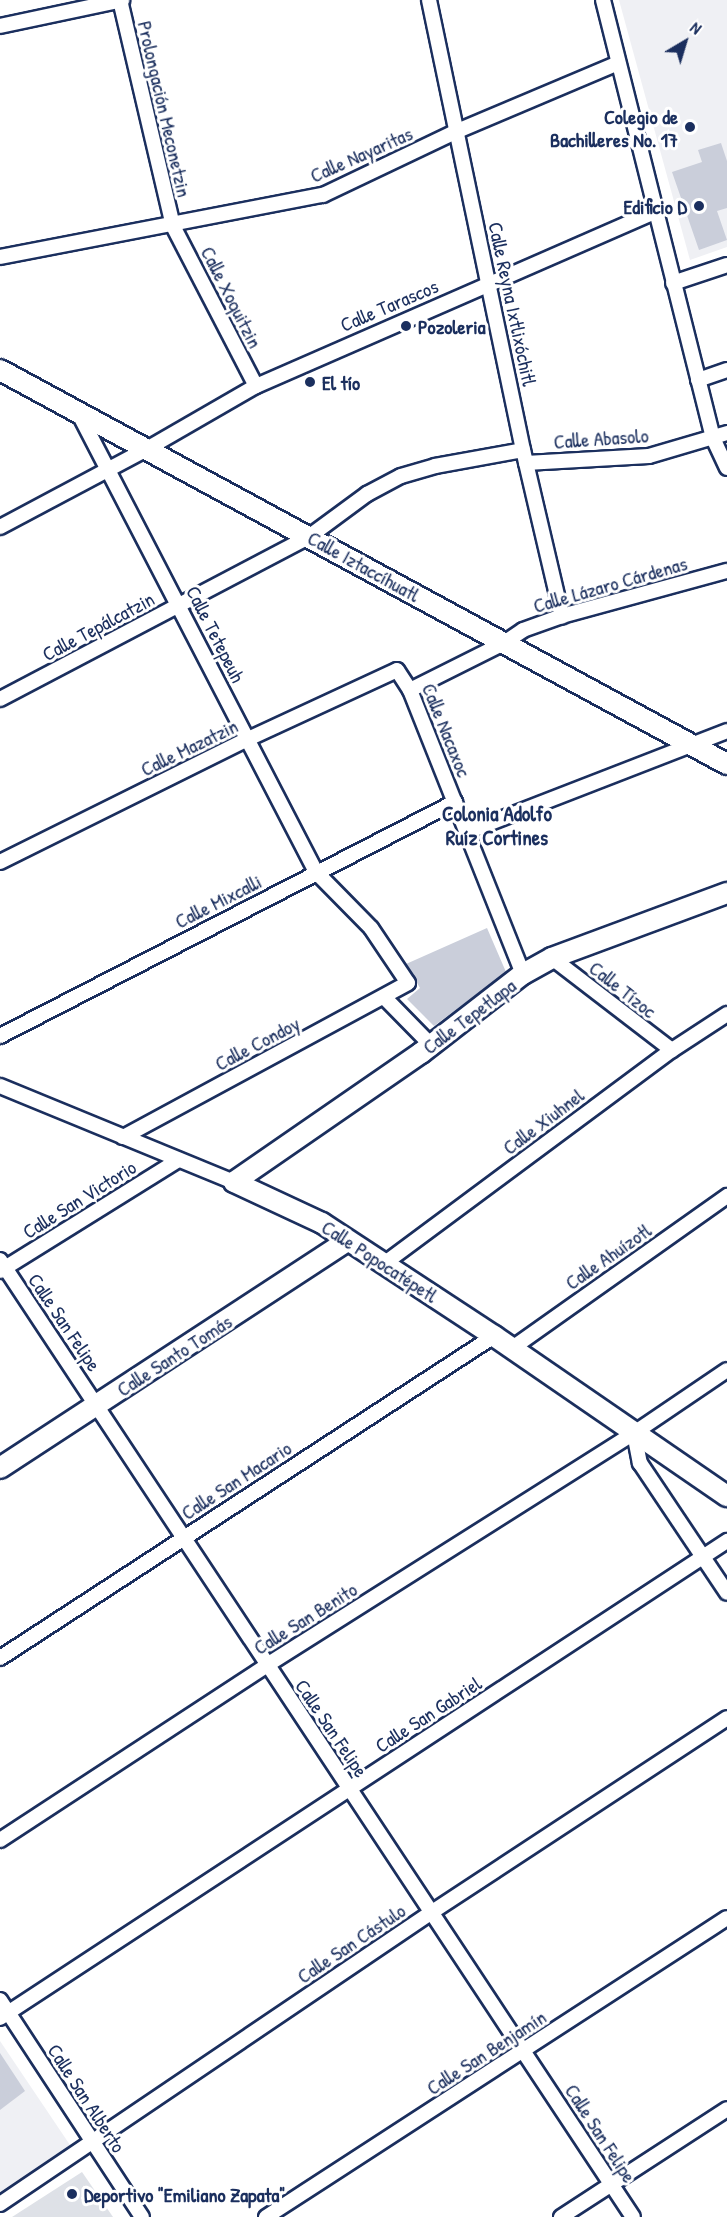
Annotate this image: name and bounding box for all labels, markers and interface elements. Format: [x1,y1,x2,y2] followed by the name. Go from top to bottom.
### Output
[655,12,715,72] north arrow
[686,17,706,39] text: N
[133,19,197,199] street label: Prolongación Meconetzin
[550,104,678,151] place label: Colegio de Bachilleres No. 17
[683,120,697,134] marker: Colegio de Bachilleres No. 17
[306,121,416,187] street label: Calle Nayaritas
[623,194,687,218] place label: Edificio D
[692,199,706,213] marker: Edificio D
[484,220,542,388] street label: Calle Reyna Ixtlixóchitl
[196,242,268,352] street label: Calle Xoquitzin
[336,274,442,336] street label: Calle Tarascos
[418,314,486,338] place label: Pozoleria
[399,319,413,333] marker: Pozoleria
[322,370,360,394] place label: El tío
[303,375,317,389] marker: El tío
[553,423,649,453] street label: Calle Abasolo
[304,525,424,607] street label: Calle Iztaccíhuatl
[530,551,690,617] street label: Calle Lázaro Cárdenas
[181,582,251,686] street label: Calle Tetepeuh
[38,586,158,666] street label: Calle Tepálcatzin
[417,680,477,780] street label: Calle Nacaxoc
[137,713,241,781] street label: Calle Mazatzin
[442,801,552,851] district label: Colonia Adolfo Ruíz Cortines
[171,869,265,933] street label: Calle Mixcalli
[585,955,661,1023] street label: Calle Tízoc
[418,973,520,1059] street label: Calle Tepetlapa
[211,1011,303,1075] street label: Calle Condoy
[498,1083,588,1159] street label: Calle Xiuhnel
[18,1155,140,1243] street label: Calle San Victorio
[318,1215,442,1307] street label: Calle Popocatépetl
[560,1218,656,1294] street label: Calle Ahuízotl
[24,1269,106,1375] street label: Calle San Felipe
[112,1309,236,1401] street label: Calle Santo Tomás
[177,1436,295,1524] street label: Calle San Macario
[249,1577,361,1659] street label: Calle San Benito
[370,1671,486,1757] street label: Calle San Gabriel
[291,1675,373,1781] street label: Calle San Felipe
[292,1898,410,1988] street label: Calle San Cástulo
[422,2005,550,2099] street label: Calle San Benjamín
[43,2039,131,2157] street label: Calle San Alberto
[560,2079,642,2187] street label: Calle San Felipe
[84,2182,285,2206] place label: Deportivo "Emiliano Zapata"
[65,2187,79,2201] marker: Deportivo "Emiliano Zapata"

